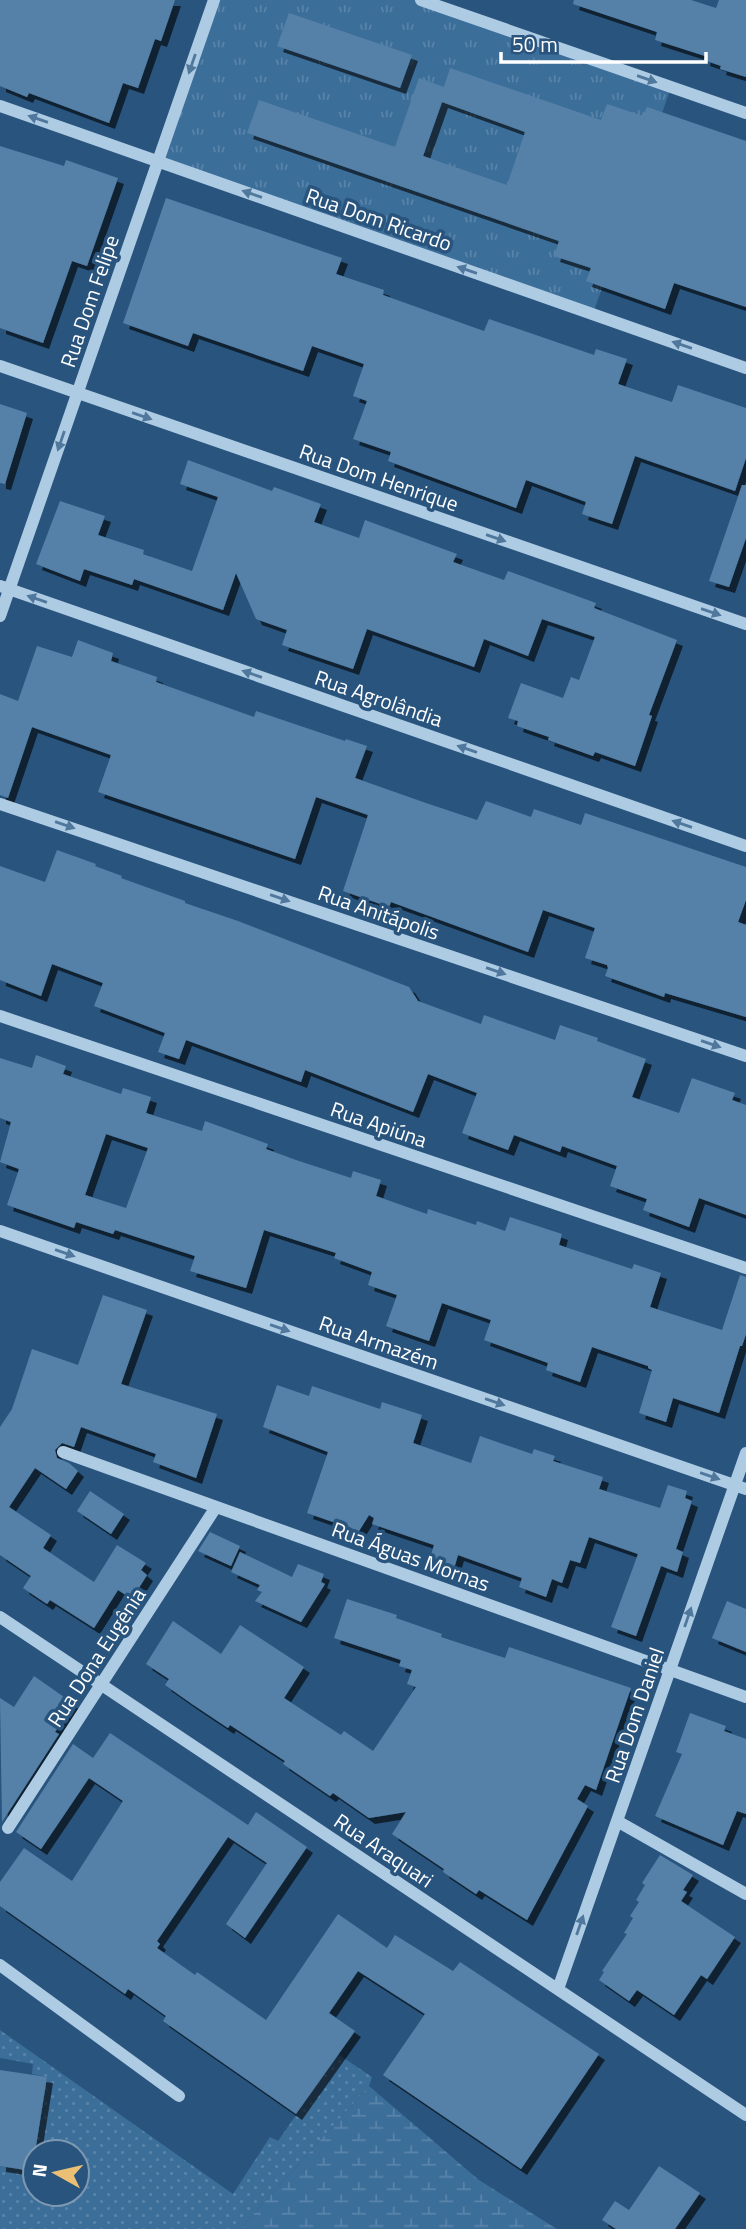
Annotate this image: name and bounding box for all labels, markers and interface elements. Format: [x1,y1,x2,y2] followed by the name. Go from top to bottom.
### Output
[501,21,706,65] scale bar
[512,28,558,60] text: 50 m
[186,54,197,75] one-way arrow
[637,74,658,85] one-way arrow
[27,113,48,124] one-way arrow
[302,179,456,259] street label: Rua Dom Ricardo
[242,188,263,199] one-way arrow
[51,230,127,372] street label: Rua Dom Felipe
[456,264,477,275] one-way arrow
[671,339,692,350] one-way arrow
[131,411,152,422] one-way arrow
[55,431,66,452] one-way arrow
[295,435,463,519] street label: Rua Dom Henrique
[485,533,506,544] one-way arrow
[27,593,48,604] one-way arrow
[700,607,721,618] one-way arrow
[311,661,448,735] street label: Rua Agrolândia
[241,668,262,679] one-way arrow
[456,743,477,754] one-way arrow
[671,818,692,829] one-way arrow
[54,821,75,831] one-way arrow
[314,876,444,948] street label: Rua Anitápolis
[270,894,291,904] one-way arrow
[485,967,506,977] one-way arrow
[701,1040,722,1050] one-way arrow
[326,1093,432,1156] street label: Rua Apiúna
[54,1248,75,1259] one-way arrow
[315,1307,443,1377] street label: Rua Armazém
[269,1323,290,1334] one-way arrow
[484,1397,505,1408] one-way arrow
[699,1471,720,1482] one-way arrow
[328,1513,494,1599] street label: Rua Águas Mornas
[39,1581,153,1733] street label: Rua Dona Eugênia
[683,1607,694,1628] one-way arrow
[596,1643,672,1787] street label: Rua Dom Daniel
[328,1805,440,1895] street label: Rua Araquari
[575,1914,586,1935] one-way arrow
[21,2138,91,2208] north arrow
[23,2162,54,2179] text: N

